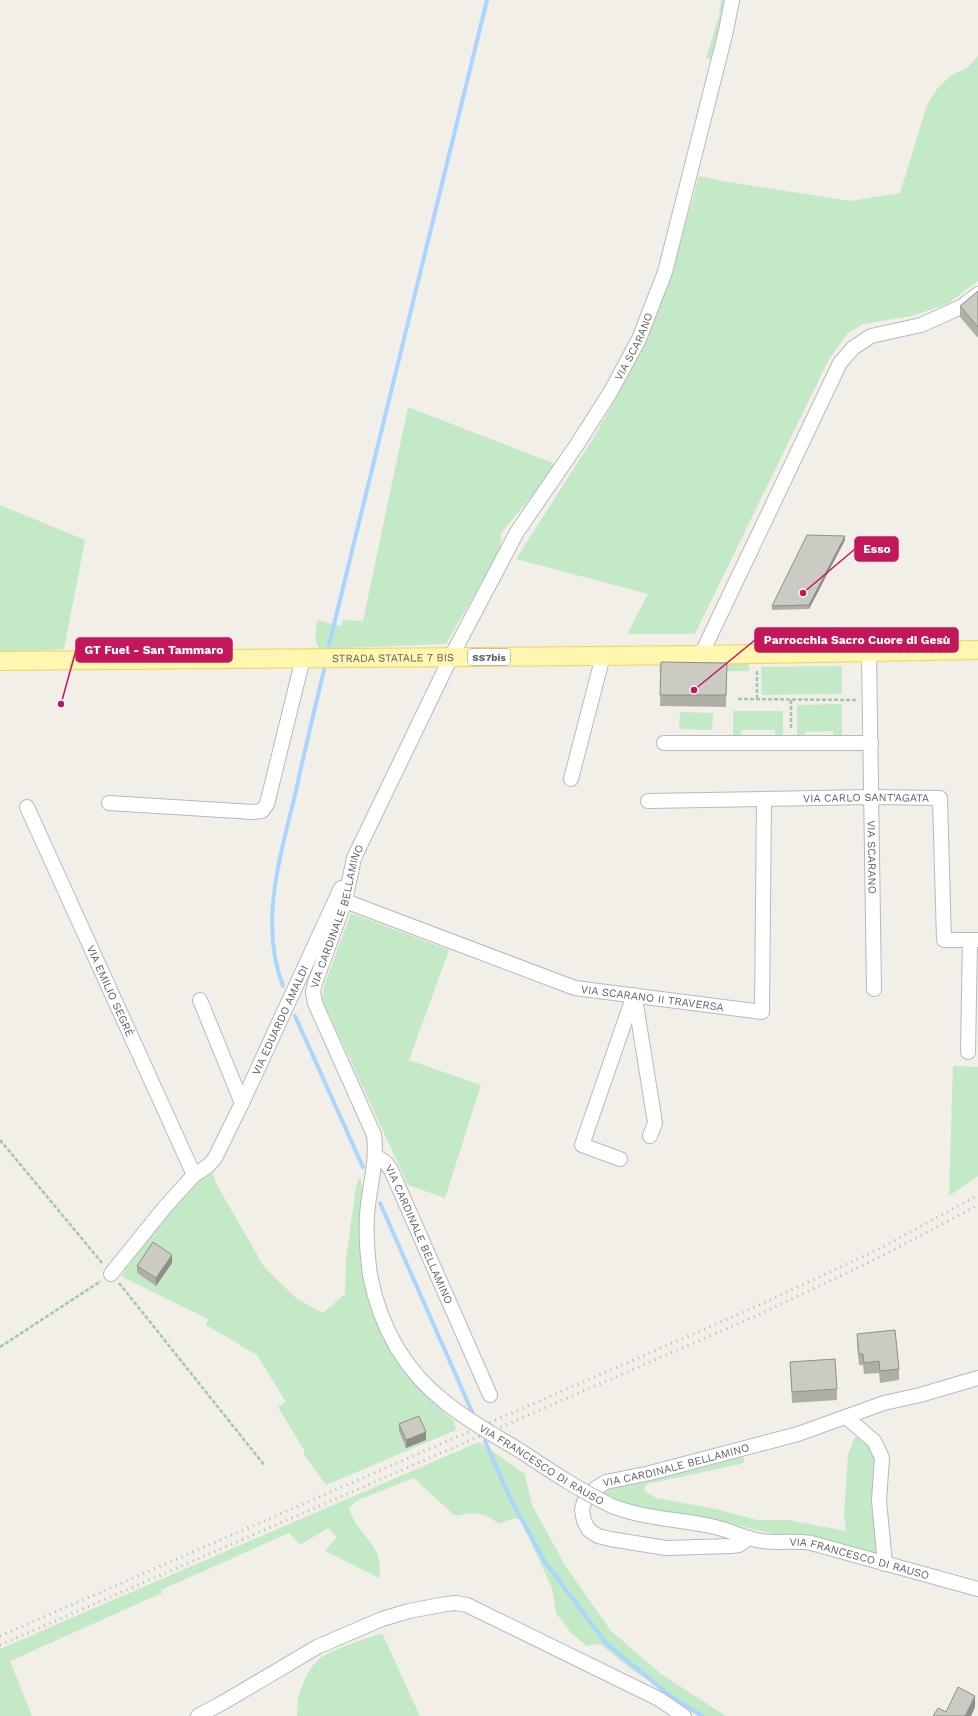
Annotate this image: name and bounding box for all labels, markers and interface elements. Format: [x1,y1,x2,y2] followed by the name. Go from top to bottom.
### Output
[612,311,656,383] street label: VIA SCARANO
[855,537,898,561] callout: Esso
[863,542,891,556] text: Esso
[755,628,958,652] callout: Parrocchia Sacro Cuore di Gesù
[764,633,950,647] text: Parrocchia Sacro Cuore di Gesù
[76,638,232,662] callout: GT Fuel - San Tammaro
[84,643,224,657] text: GT Fuel - San Tammaro
[468,649,510,665] road number: SS7bis
[332,651,454,665] street label: STRADA STATALE 7 BIS
[803,791,929,805] street label: VIA CARLO SANT'AGATA
[864,820,879,894] street label: VIA SCARANO
[308,842,367,989] street label: VIA CARDINALE BELLAMINO
[84,943,137,1039] street label: VIA EMILIO SEGRÈ
[250,963,311,1077] street label: VIA EDUARDO AMALDI
[580,983,725,1014] street label: VIA SCARANO II TRAVERSA
[382,1162,455,1306] street label: VIA CARDINALE BELLAMINO
[477,1422,606,1508] street label: VIA FRANCESCO DI RAUSO
[601,1441,751,1490] street label: VIA CARDINALE BELLAMINO
[789,1536,931,1582] street label: VIA FRANCESCO DI RAUSO

